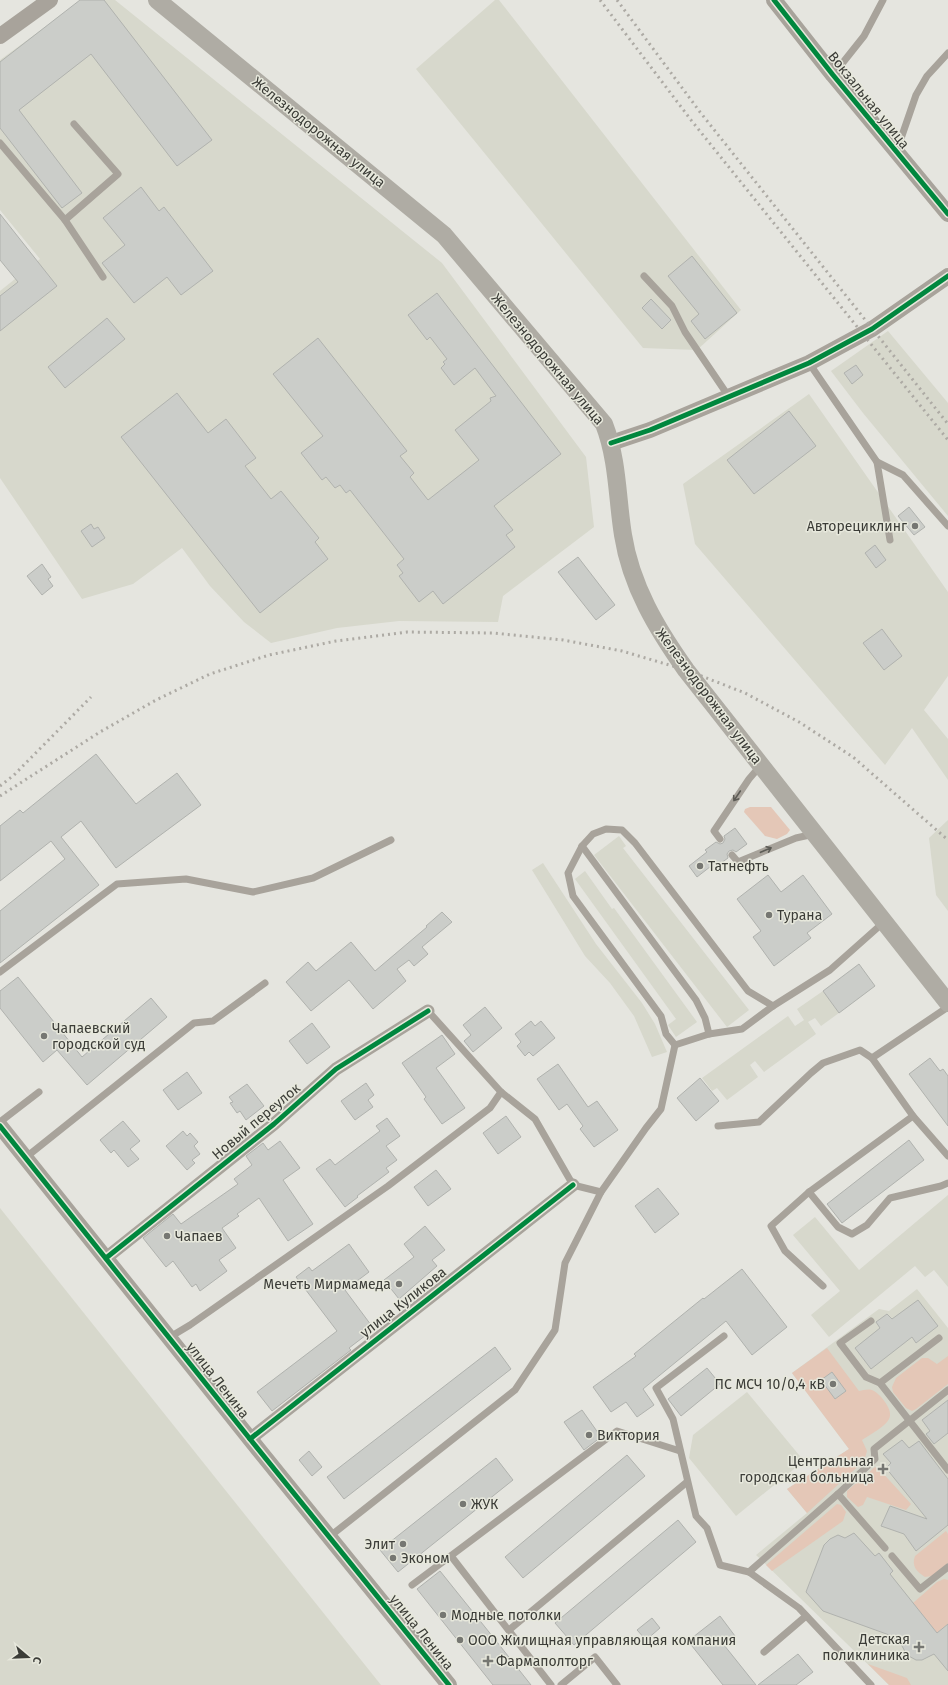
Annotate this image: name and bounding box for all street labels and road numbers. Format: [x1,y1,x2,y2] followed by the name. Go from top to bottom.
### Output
[824,48,913,152] street label: Вокзальная улица
[249,73,389,191] street label: Железнодорожная улица
[488,290,608,428] street label: Железнодорожная улица
[652,625,765,768] street label: Железнодорожная улица
[209,1079,304,1163] street label: Новый переулок
[357,1263,450,1341] street label: улица Куликова
[183,1339,253,1422] street label: улица Ленина
[386,1591,457,1673] street label: улица Ленина

